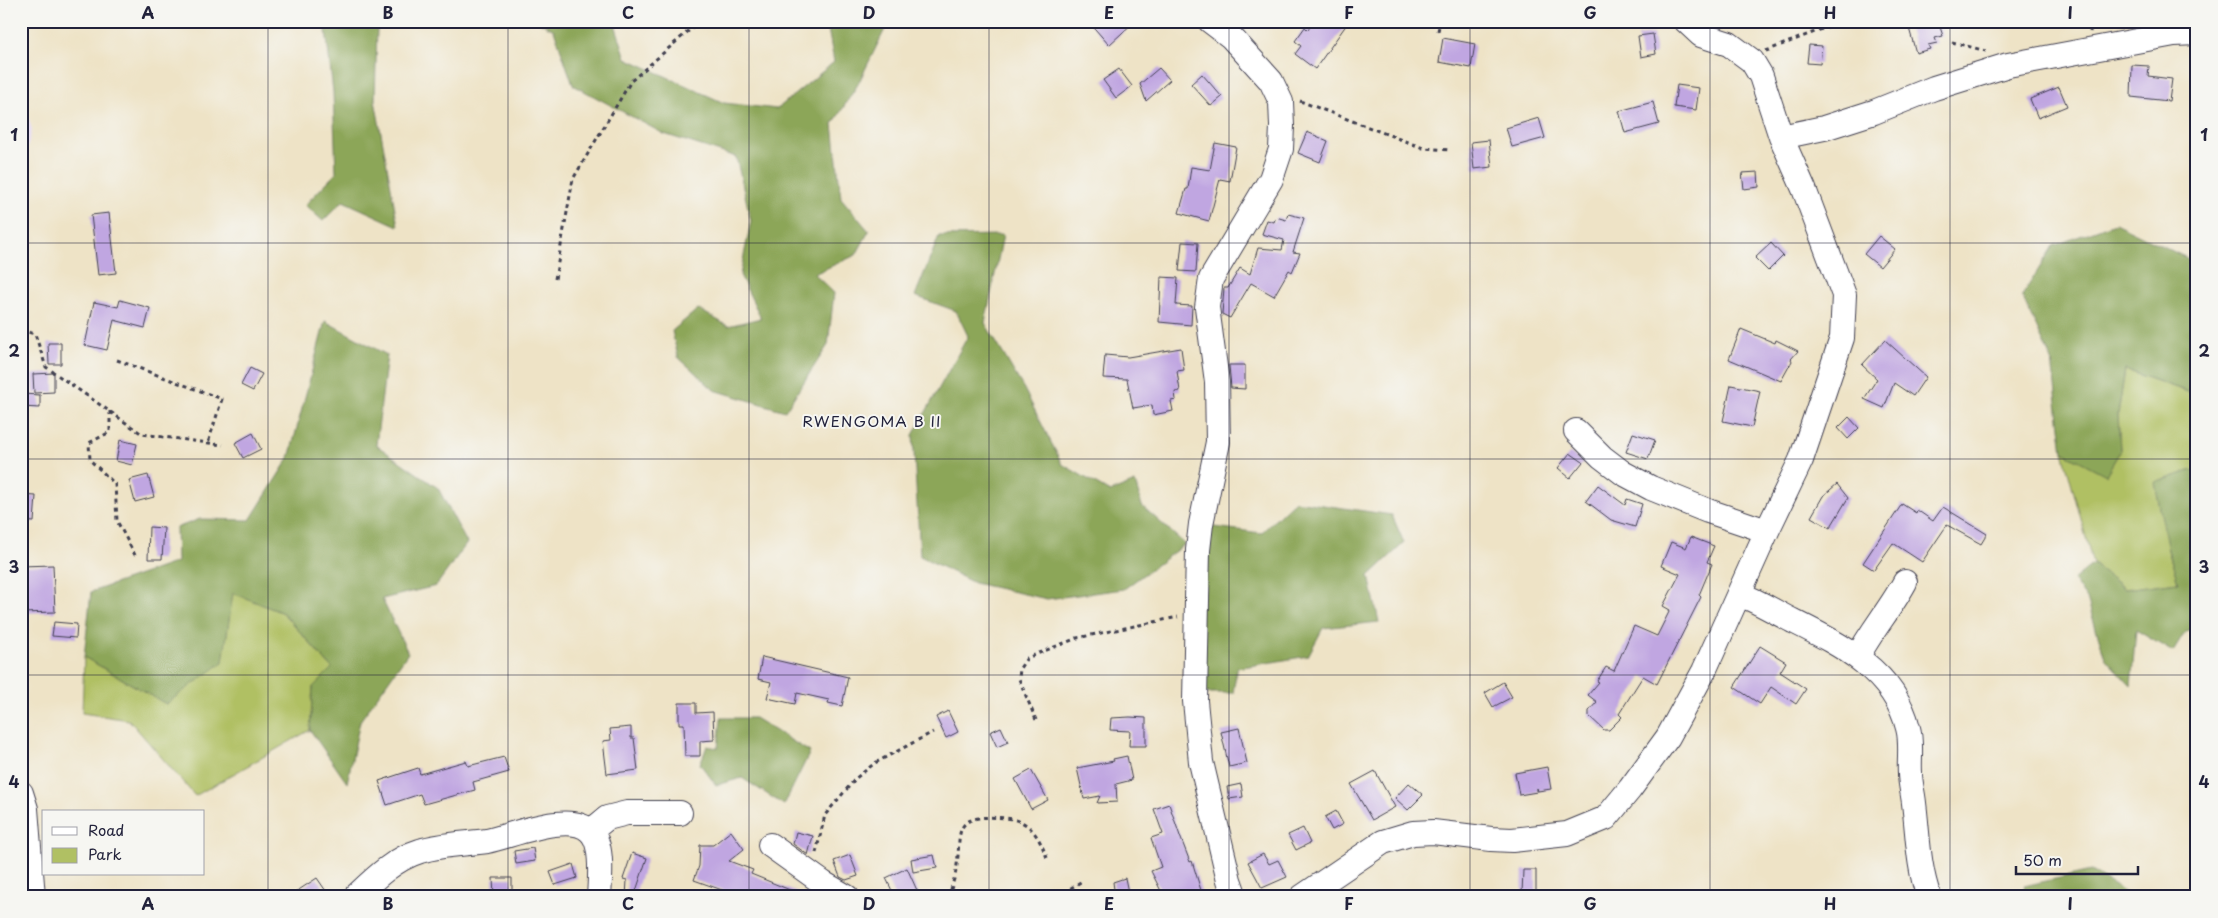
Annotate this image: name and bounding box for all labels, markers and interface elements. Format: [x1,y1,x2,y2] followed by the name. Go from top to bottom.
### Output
[142,0,155,24] text: A
[383,0,394,24] text: B
[622,0,634,24] text: C
[863,0,875,24] text: D
[1104,0,1114,24] text: E
[1344,0,1354,24] text: F
[1583,0,1597,24] text: G
[1824,0,1836,24] text: H
[2067,0,2073,24] text: I
[10,122,18,146] text: 1
[2200,122,2208,146] text: 1
[8,338,20,362] text: 2
[2198,338,2210,362] text: 2
[802,409,942,432] district label: RWENGOMA B II
[9,554,19,578] text: 3
[2199,554,2209,578] text: 3
[9,769,20,793] text: 4
[2199,769,2210,793] text: 4
[42,810,205,876] legend
[88,818,124,841] text: Road
[88,842,122,865] text: Park
[2016,843,2138,875] scale bar
[2023,848,2062,871] text: 50 m
[142,891,155,915] text: A
[383,891,394,915] text: B
[622,891,634,915] text: C
[863,891,875,915] text: D
[1104,891,1114,915] text: E
[1344,891,1354,915] text: F
[1583,891,1597,915] text: G
[1824,891,1836,915] text: H
[2067,891,2073,915] text: I

